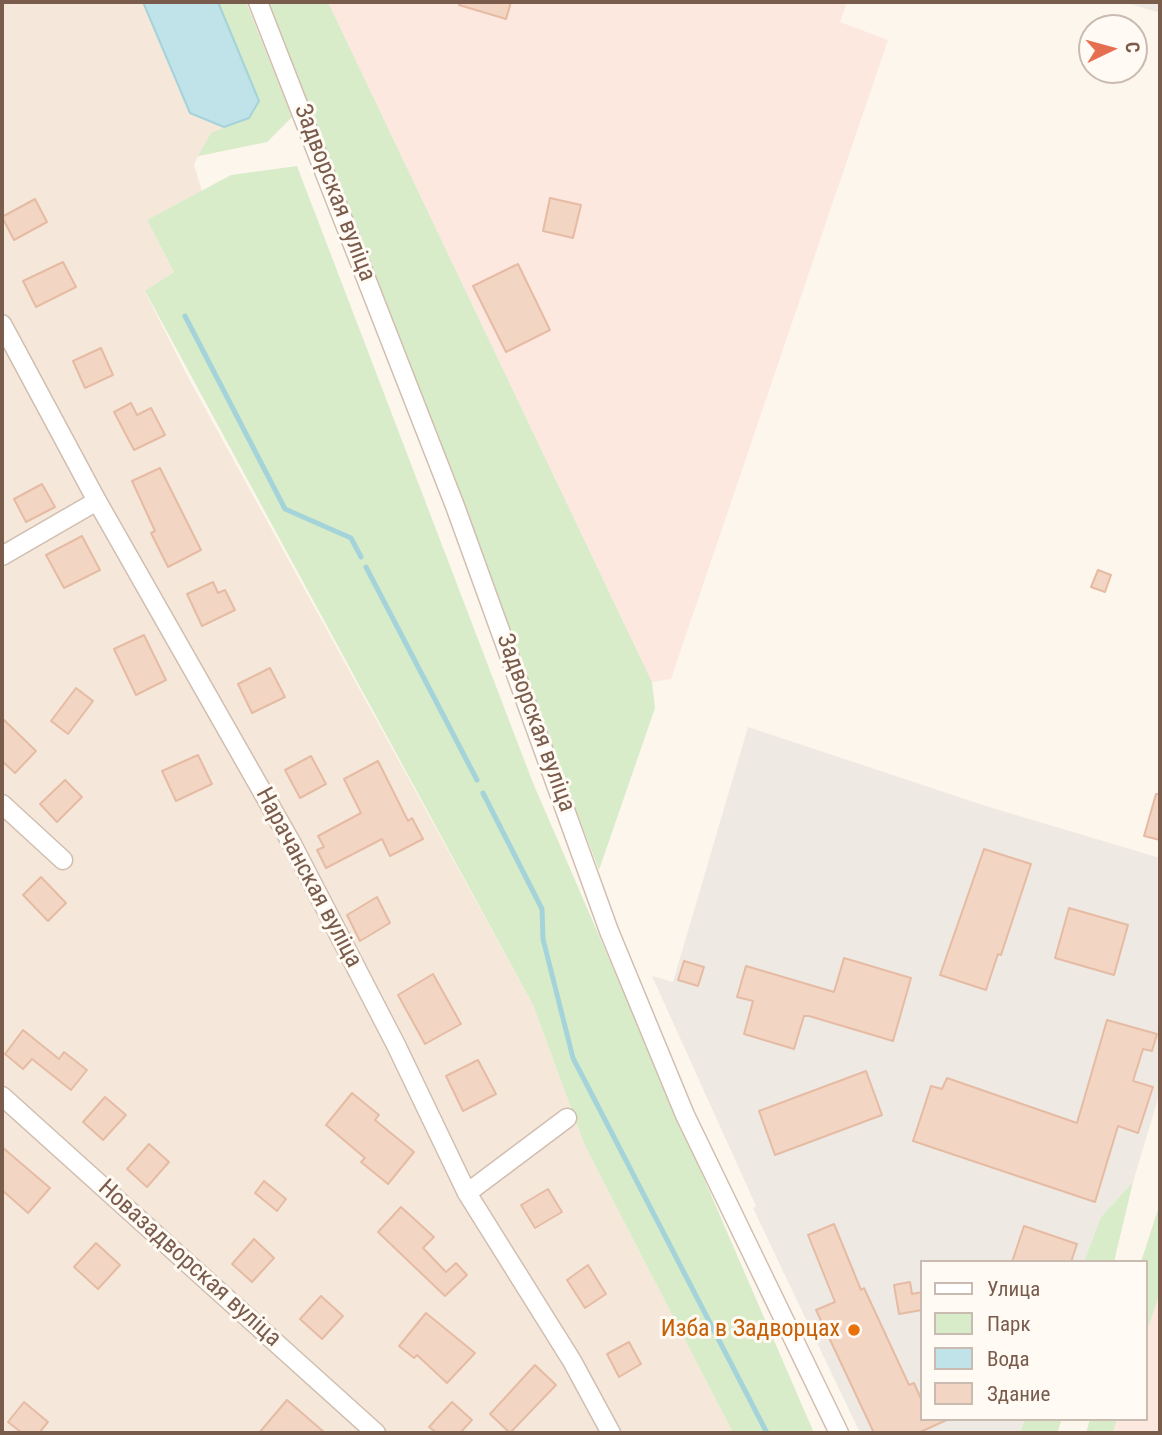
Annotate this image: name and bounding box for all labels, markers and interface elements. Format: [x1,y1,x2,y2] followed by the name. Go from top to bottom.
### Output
[1078,14,1148,84] north arrow
[1120,41,1144,54] text: С
[287,100,381,286] street label: Задворская вуліца
[489,630,581,816] street label: Задворская вуліца
[248,783,368,973] street label: Нарачанская вуліца
[92,1174,286,1354] street label: Новазадворская вуліца
[920,1260,1148,1421] legend
[987,1277,1040,1301] text: Улица
[987,1312,1031,1336] text: Парк
[661,1316,840,1344] place label: Изба в Задворцах
[846,1322,862,1338] marker: Изба в Задворцах
[987,1347,1030,1371] text: Вода
[987,1382,1050,1406] text: Здание

